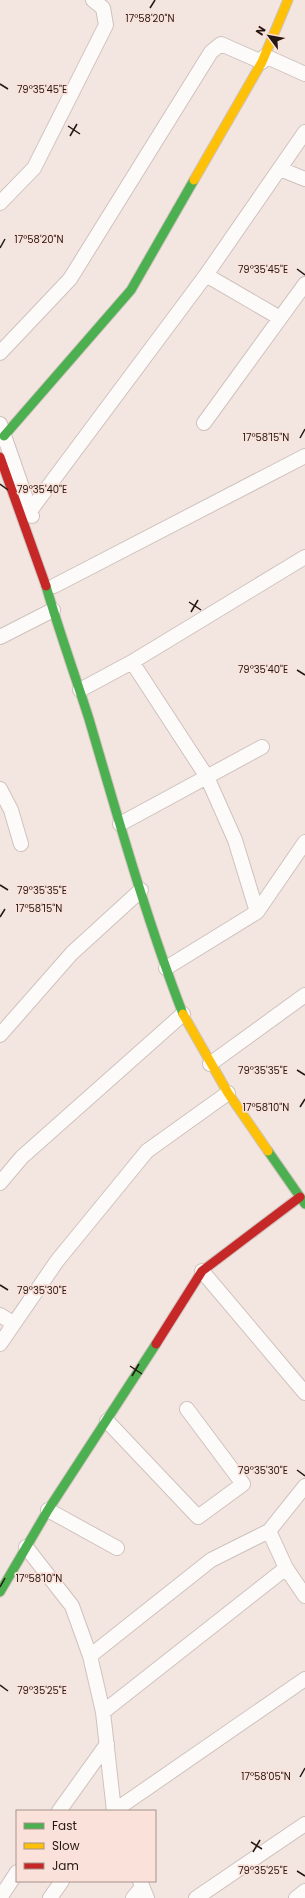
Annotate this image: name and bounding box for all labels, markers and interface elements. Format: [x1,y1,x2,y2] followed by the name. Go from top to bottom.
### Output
[126,11,174,26] text: 17°58'20"N
[249,16,289,56] north arrow
[252,23,269,38] text: N
[17,82,67,97] text: 79°35'45"E
[15,232,63,247] text: 17°58'20"N
[238,262,288,277] text: 79°35'45"E
[243,430,289,445] text: 17°58'15"N
[17,482,67,497] text: 79°35'40"E
[238,662,288,677] text: 79°35'40"E
[17,883,67,898] text: 79°35'35"E
[16,901,62,916] text: 17°58'15"N
[238,1063,288,1078] text: 79°35'35"E
[243,1100,289,1115] text: 17°58'10"N
[17,1283,67,1298] text: 79°35'30"E
[238,1463,288,1478] text: 79°35'30"E
[16,1571,62,1586] text: 17°58'10"N
[17,1683,67,1698] text: 79°35'25"E
[241,1769,291,1784] text: 17°58'05"N
[16,1810,156,1882] legend
[52,1817,77,1834] text: Fast
[52,1837,80,1854] text: Slow
[52,1857,79,1874] text: Jam
[238,1863,288,1878] text: 79°35'25"E

